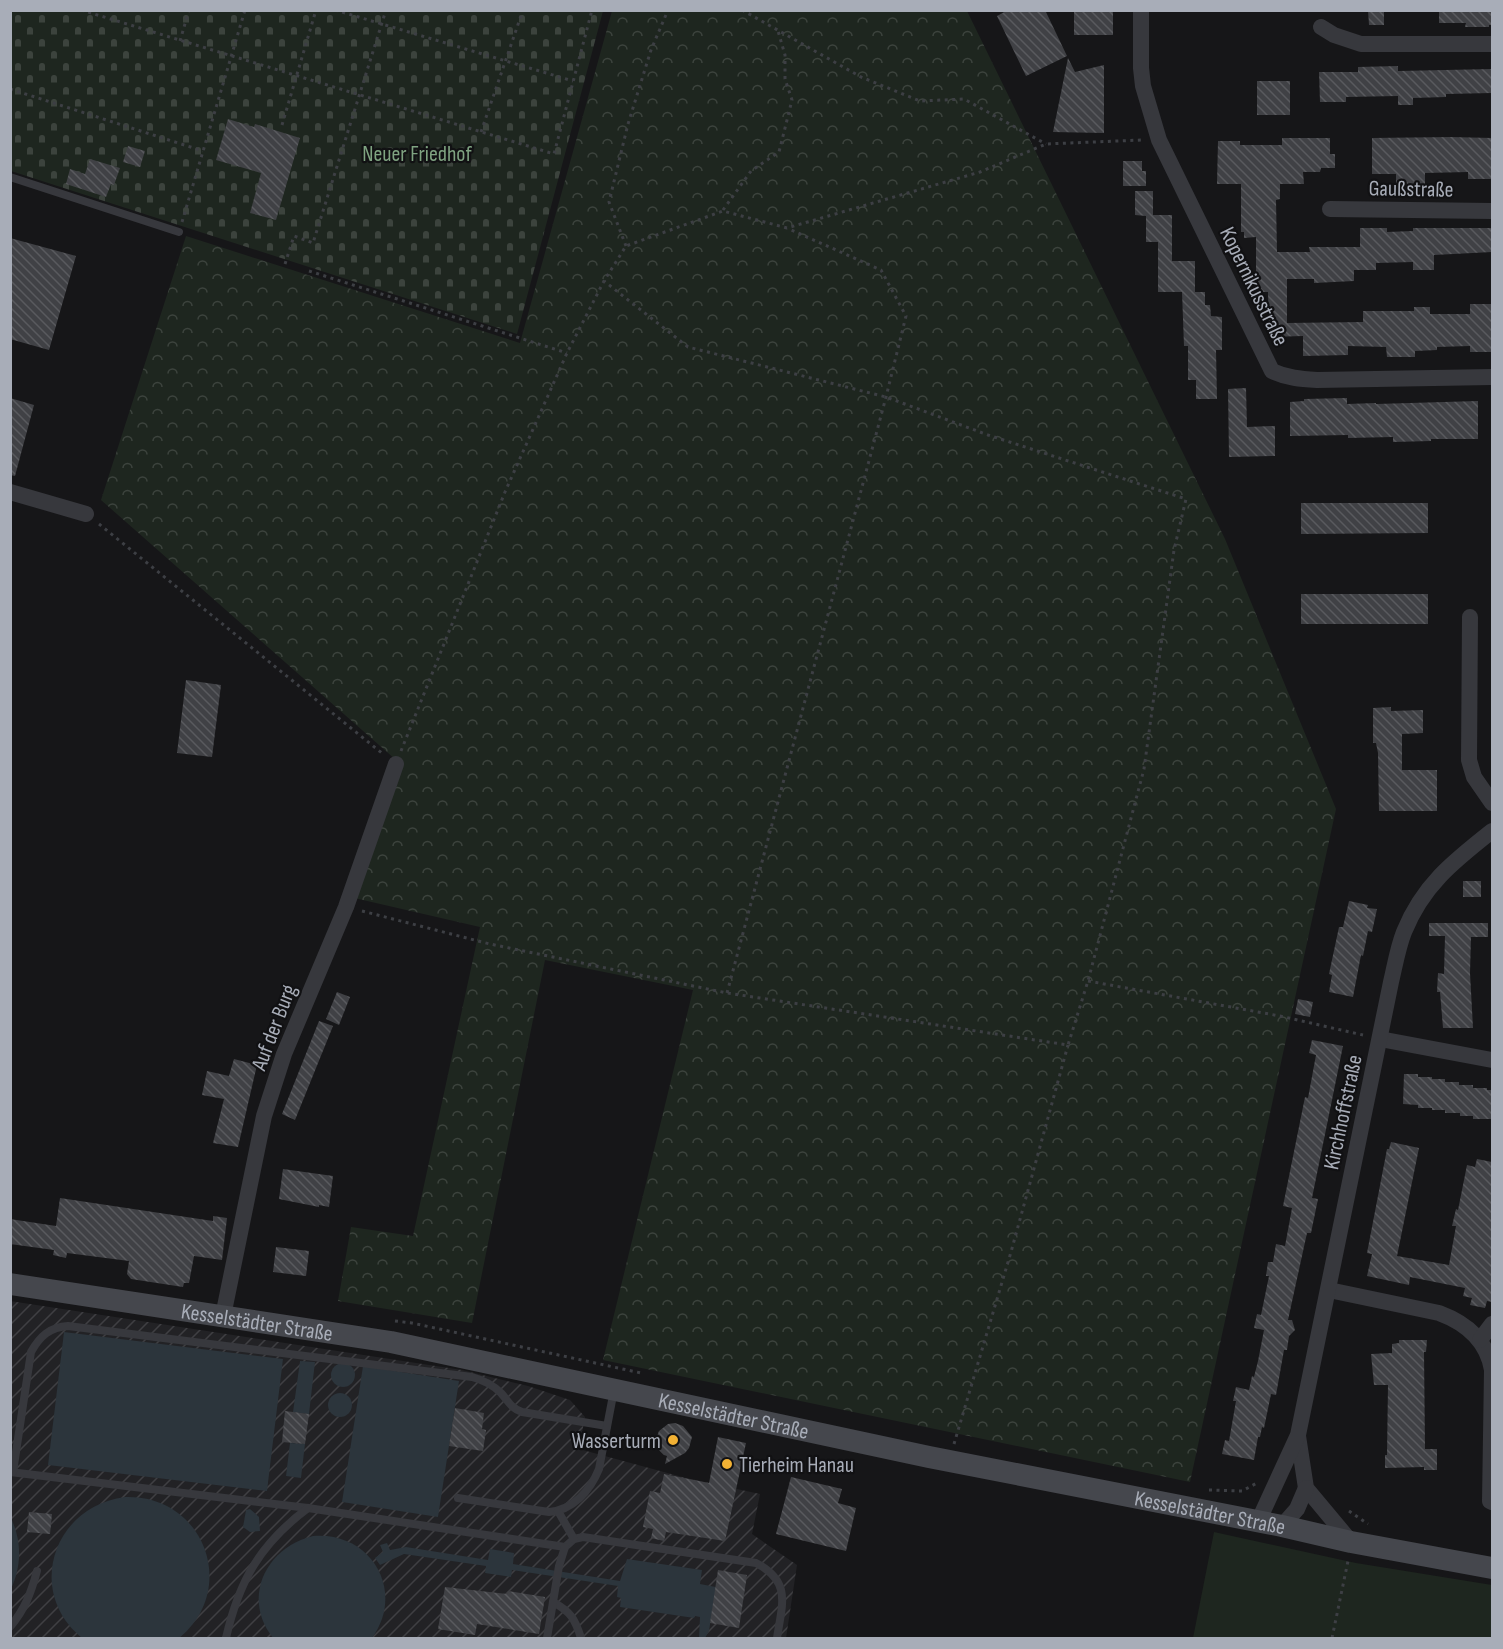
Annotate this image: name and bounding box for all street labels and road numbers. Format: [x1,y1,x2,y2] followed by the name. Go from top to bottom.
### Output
[1368,175,1454,204] street label: Gaußstraße
[1213,223,1294,350] street label: Kopernikusstraße
[245,981,303,1075] street label: Auf der Burg
[1318,1053,1369,1172] street label: Kirchhoffstraße
[179,1298,335,1348] street label: Kesselstädter Straße
[656,1388,811,1446] street label: Kesselstädter Straße
[1132,1485,1288,1541] street label: Kesselstädter Straße

